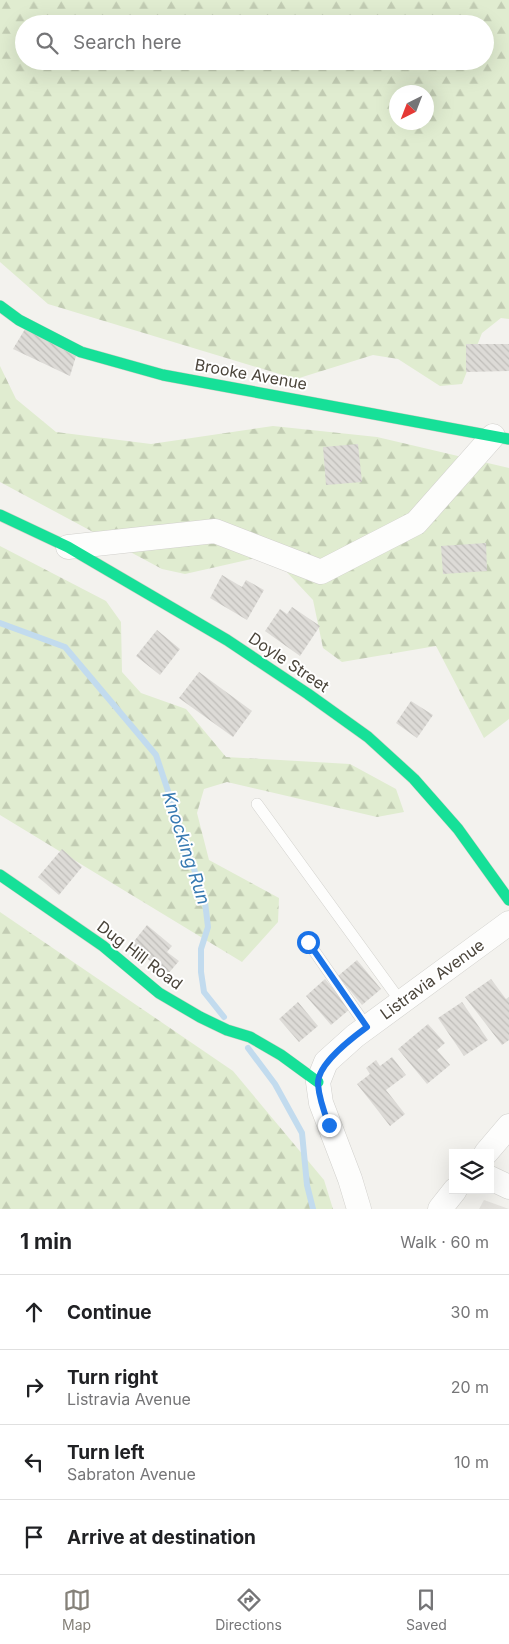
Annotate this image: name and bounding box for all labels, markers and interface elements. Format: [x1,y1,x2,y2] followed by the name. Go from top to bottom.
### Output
[15,15,494,70] search box
[33,29,61,57] icon: search
[73,31,182,54] text: Search here
[389,85,434,130] north arrow
[193,354,309,394] street label: Brooke Avenue
[245,628,333,696] street label: Doyle Street
[158,789,215,907] water label: Knocking Run
[93,916,187,994] street label: Dug Hill Road
[297,931,320,954] route start
[376,934,488,1024] street label: Listravia Avenue
[318,1114,341,1137] route end
[449,1149,494,1194] map controls
[449,1149,494,1194] button: layers
[20,1229,72,1254] text: 1 min
[400,1232,489,1252] text: Walk · 60 m
[20,1298,48,1326] icon: ahead
[67,1301,152,1324] text: Continue
[451,1302,489,1322] text: 30 m
[67,1366,158,1389] text: Turn right
[20,1373,48,1401] icon: right
[451,1377,489,1397] text: 20 m
[67,1389,191,1409] text: Listravia Avenue
[67,1441,145,1464] text: Turn left
[20,1448,48,1476] icon: left
[454,1452,489,1472] text: 10 m
[67,1464,196,1484] text: Sabraton Avenue
[20,1523,48,1551] icon: arrive
[67,1526,256,1549] text: Arrive at destination
[62,1586,91,1633] tab: Map
[215,1586,282,1633] tab: Directions
[406,1586,447,1633] tab: Saved

